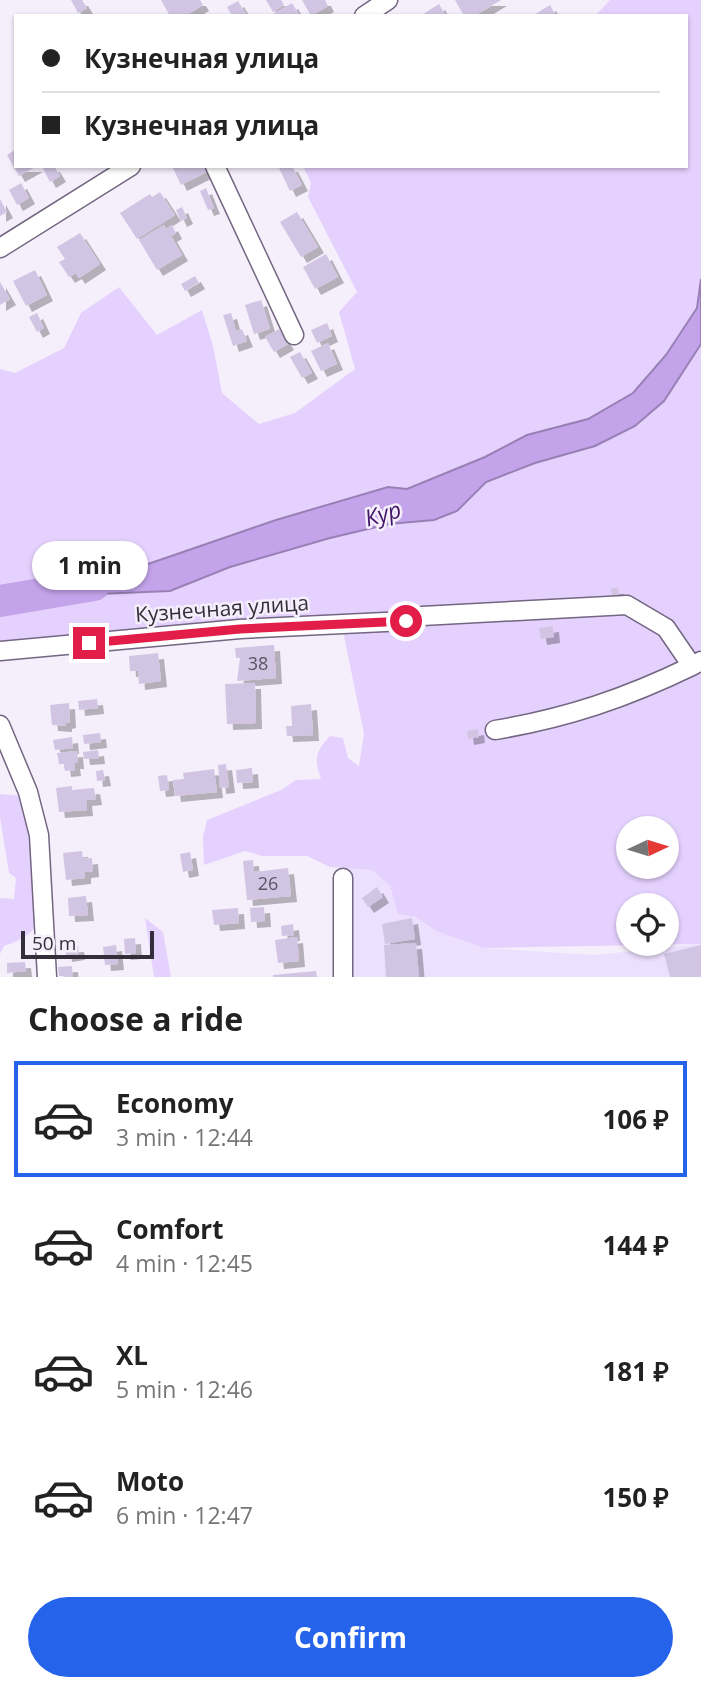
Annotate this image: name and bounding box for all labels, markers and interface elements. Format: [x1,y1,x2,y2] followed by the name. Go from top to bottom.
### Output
[84,40,319,76] text: Кузнечная улица
[84,107,319,143] text: Кузнечная улица
[361,493,405,533] water label: Кур
[31,542,147,590] callout: 1 min
[58,549,122,581] text: 1 min
[134,588,310,628] street label: Кузнечная улица
[390,605,422,637] route start
[73,627,105,659] route end
[248,651,268,675] house number: 38
[616,816,679,878] north arrow
[616,816,679,956] map controls
[258,871,278,895] house number: 26
[616,893,679,956] button: locate
[21,928,154,960] scale bar
[32,930,76,956] text: 50 m
[28,997,243,1040] text: Choose a ride
[116,1085,234,1121] text: Economy
[32,1088,95,1151] icon: car
[603,1101,669,1137] text: 106 ₽
[116,1121,253,1153] text: 3 min · 12:44
[116,1211,223,1247] text: Comfort
[32,1214,95,1277] icon: car
[603,1227,669,1263] text: 144 ₽
[116,1247,253,1279] text: 4 min · 12:45
[116,1337,148,1373] text: XL
[32,1340,95,1403] icon: car
[603,1353,669,1389] text: 181 ₽
[116,1373,253,1405] text: 5 min · 12:46
[116,1463,184,1499] text: Moto
[32,1466,95,1529] icon: car
[603,1479,669,1515] text: 150 ₽
[116,1499,253,1531] text: 6 min · 12:47
[28,1597,673,1677] button: Confirm

